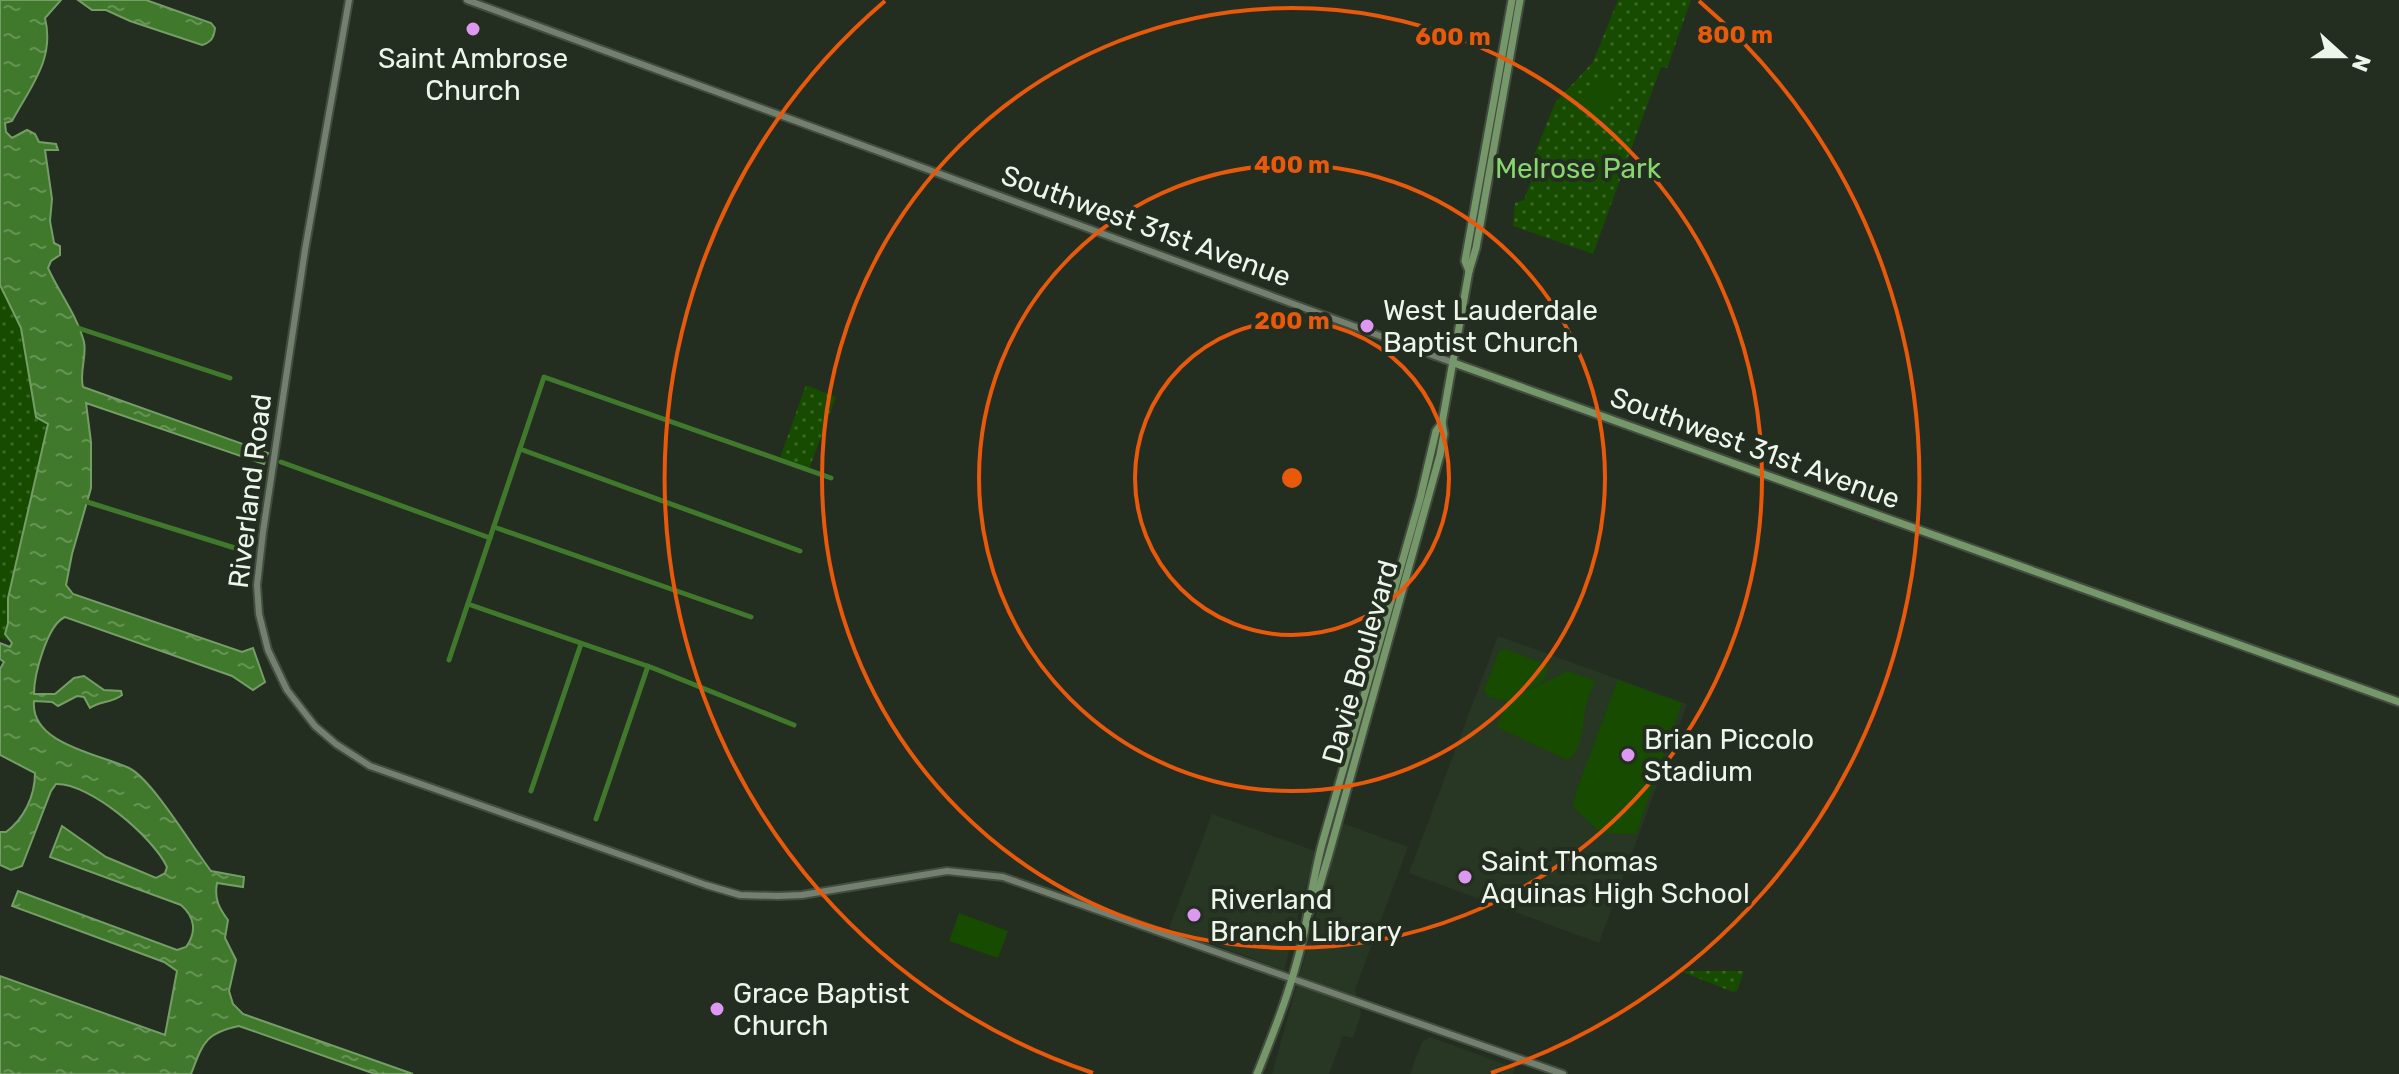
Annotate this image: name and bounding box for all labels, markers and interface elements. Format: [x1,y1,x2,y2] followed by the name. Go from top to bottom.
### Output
[2303,16,2383,96] north arrow
[464,20,482,38] marker: Saint Ambrose Church
[1697,21,1773,49] text: 800 m
[1415,23,1491,51] text: 600 m
[378,42,568,107] place label: Saint Ambrose Church
[2346,51,2377,75] text: N
[1254,151,1330,179] text: 400 m
[1495,152,1662,185] park label: Melrose Park
[997,158,1295,294] street label: Southwest 31st Avenue
[1383,294,1598,359] place label: West Lauderdale Baptist Church
[1254,307,1330,335] text: 200 m
[1358,317,1376,335] marker: West Lauderdale Baptist Church
[1606,380,1904,516] street label: Southwest 31st Avenue
[222,392,278,590] street label: Riverland Road
[1278,464,1306,492] centre of rings
[1315,556,1405,768] street label: Davie Boulevard
[1644,723,1814,788] place label: Brian Piccolo Stadium
[1619,746,1637,764] marker: Brian Piccolo Stadium
[1481,845,1750,910] place label: Saint Thomas Aquinas High School
[1456,868,1474,886] marker: Saint Thomas Aquinas High School
[1210,883,1402,948] place label: Riverland Branch Library
[1185,906,1203,924] marker: Riverland Branch Library
[733,977,910,1042] place label: Grace Baptist Church
[708,1000,726,1018] marker: Grace Baptist Church

